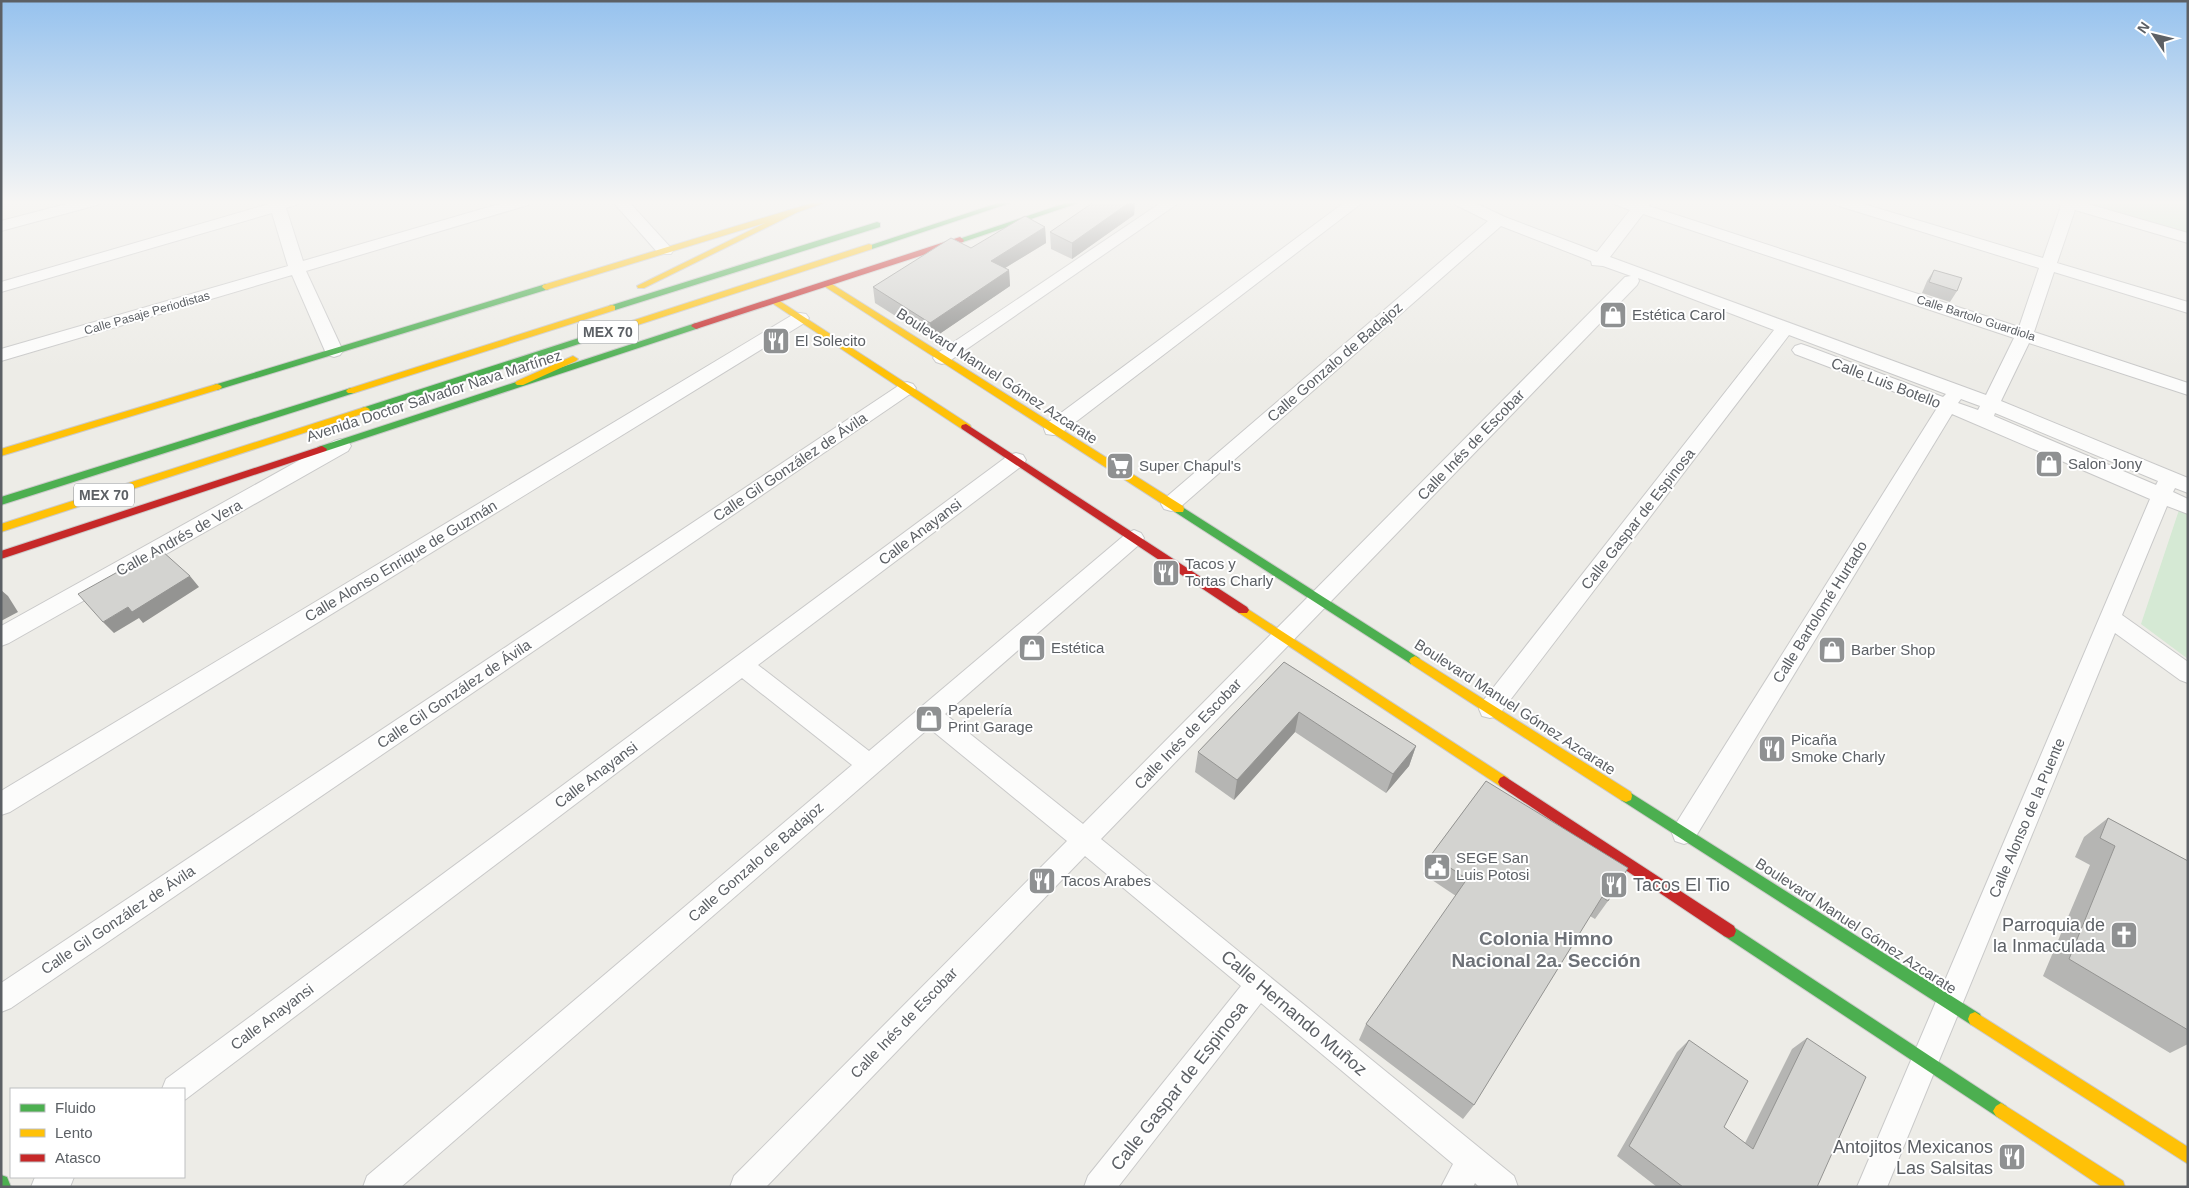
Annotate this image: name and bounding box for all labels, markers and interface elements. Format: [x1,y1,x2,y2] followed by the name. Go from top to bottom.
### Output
[2129,10,2179,60] north arrow
[2134,19,2153,36] text: N
[83,288,211,338] street label: Calle Pasaje Periodistas
[1915,292,2037,344] street label: Calle Bartolo Guardiola
[1264,298,1406,425] street label: Calle Gonzalo de Badajoz
[1598,300,1628,330] shop icon: Estética Carol
[894,304,1101,447] street label: Boulevard Manuel Gómez Azcarate
[1632,306,1725,323] place label: Estética Carol
[578,321,638,344] road number: MEX 70
[761,326,791,356] restaurant icon: El Solecito
[795,332,866,349] place label: El Solecito
[304,346,564,445] street label: Avenida Doctor Salvador Nava Martínez
[1829,354,1943,411] street label: Calle Luis Botello
[1414,386,1528,503] street label: Calle Inés de Escobar
[710,408,870,524] street label: Calle Gil González de Ávila
[1577,444,1698,593] street label: Calle Gaspar de Espinosa
[2034,449,2064,479] shop icon: Salon Jony
[1105,451,1135,481] supermarket icon: Super Chapul's
[2068,455,2143,472] place label: Salon Jony
[1139,457,1241,474] place label: Super Chapul's
[74,484,134,506] road number: MEX 70
[875,495,964,568] street label: Calle Anayansi
[113,496,245,579] street label: Calle Andrés de Vera
[302,496,500,625] street label: Calle Alonso Enrique de Guzmán
[1769,538,1870,686] street label: Calle Bartolomé Hurtado
[1185,555,1274,589] place label: Tacos y Tortas Charly
[1151,558,1181,588] restaurant icon: Tacos y Tortas Charly
[1017,633,1047,663] shop icon: Estética
[374,635,534,751] street label: Calle Gil González de Ávila
[1412,635,1619,778] street label: Boulevard Manuel Gómez Azcarate
[1817,635,1847,665] shop icon: Barber Shop
[1051,639,1105,656] place label: Estética
[1851,641,1935,658] place label: Barber Shop
[1131,675,1245,792] street label: Calle Inés de Escobar
[948,701,1033,735] place label: Papelería Print Garage
[914,704,944,734] shop icon: Papelería Print Garage
[1791,731,1886,765] place label: Picaña Smoke Charly
[1757,734,1787,764] restaurant icon: Picaña Smoke Charly
[1985,735,2068,900] street label: Calle Alonso de la Puente
[551,738,640,811] street label: Calle Anayansi
[685,798,827,925] street label: Calle Gonzalo de Badajoz
[1456,849,1529,883] place label: SEGE San Luis Potosi
[1422,852,1452,882] public building icon: SEGE San Luis Potosi
[1753,854,1960,997] street label: Boulevard Manuel Gómez Azcarate
[38,861,198,977] street label: Calle Gil González de Ávila
[1027,866,1057,896] restaurant icon: Tacos Arabes
[1599,870,1629,900] restaurant icon: Tacos El Tio
[1061,872,1151,889] place label: Tacos Arabes
[1633,875,1730,895] place label: Tacos El Tio
[1993,915,2106,956] place label: Parroquia de la Inmaculada
[2109,920,2139,950] church icon: Parroquia de la Inmaculada
[1451,928,1641,971] district label: Colonia Himno Nacional 2a. Sección
[1217,946,1371,1080] street label: Calle Hernando Muñoz
[847,964,961,1081] street label: Calle Inés de Escobar
[227,980,316,1053] street label: Calle Anayansi
[1107,997,1252,1175] street label: Calle Gaspar de Espinosa
[10,1088,185,1178] legend
[55,1099,96,1116] text: Fluido
[55,1124,93,1141] text: Lento
[1833,1137,1993,1178] place label: Antojitos Mexicanos Las Salsitas
[1997,1142,2027,1172] restaurant icon: Antojitos Mexicanos Las Salsitas
[55,1149,101,1166] text: Atasco

